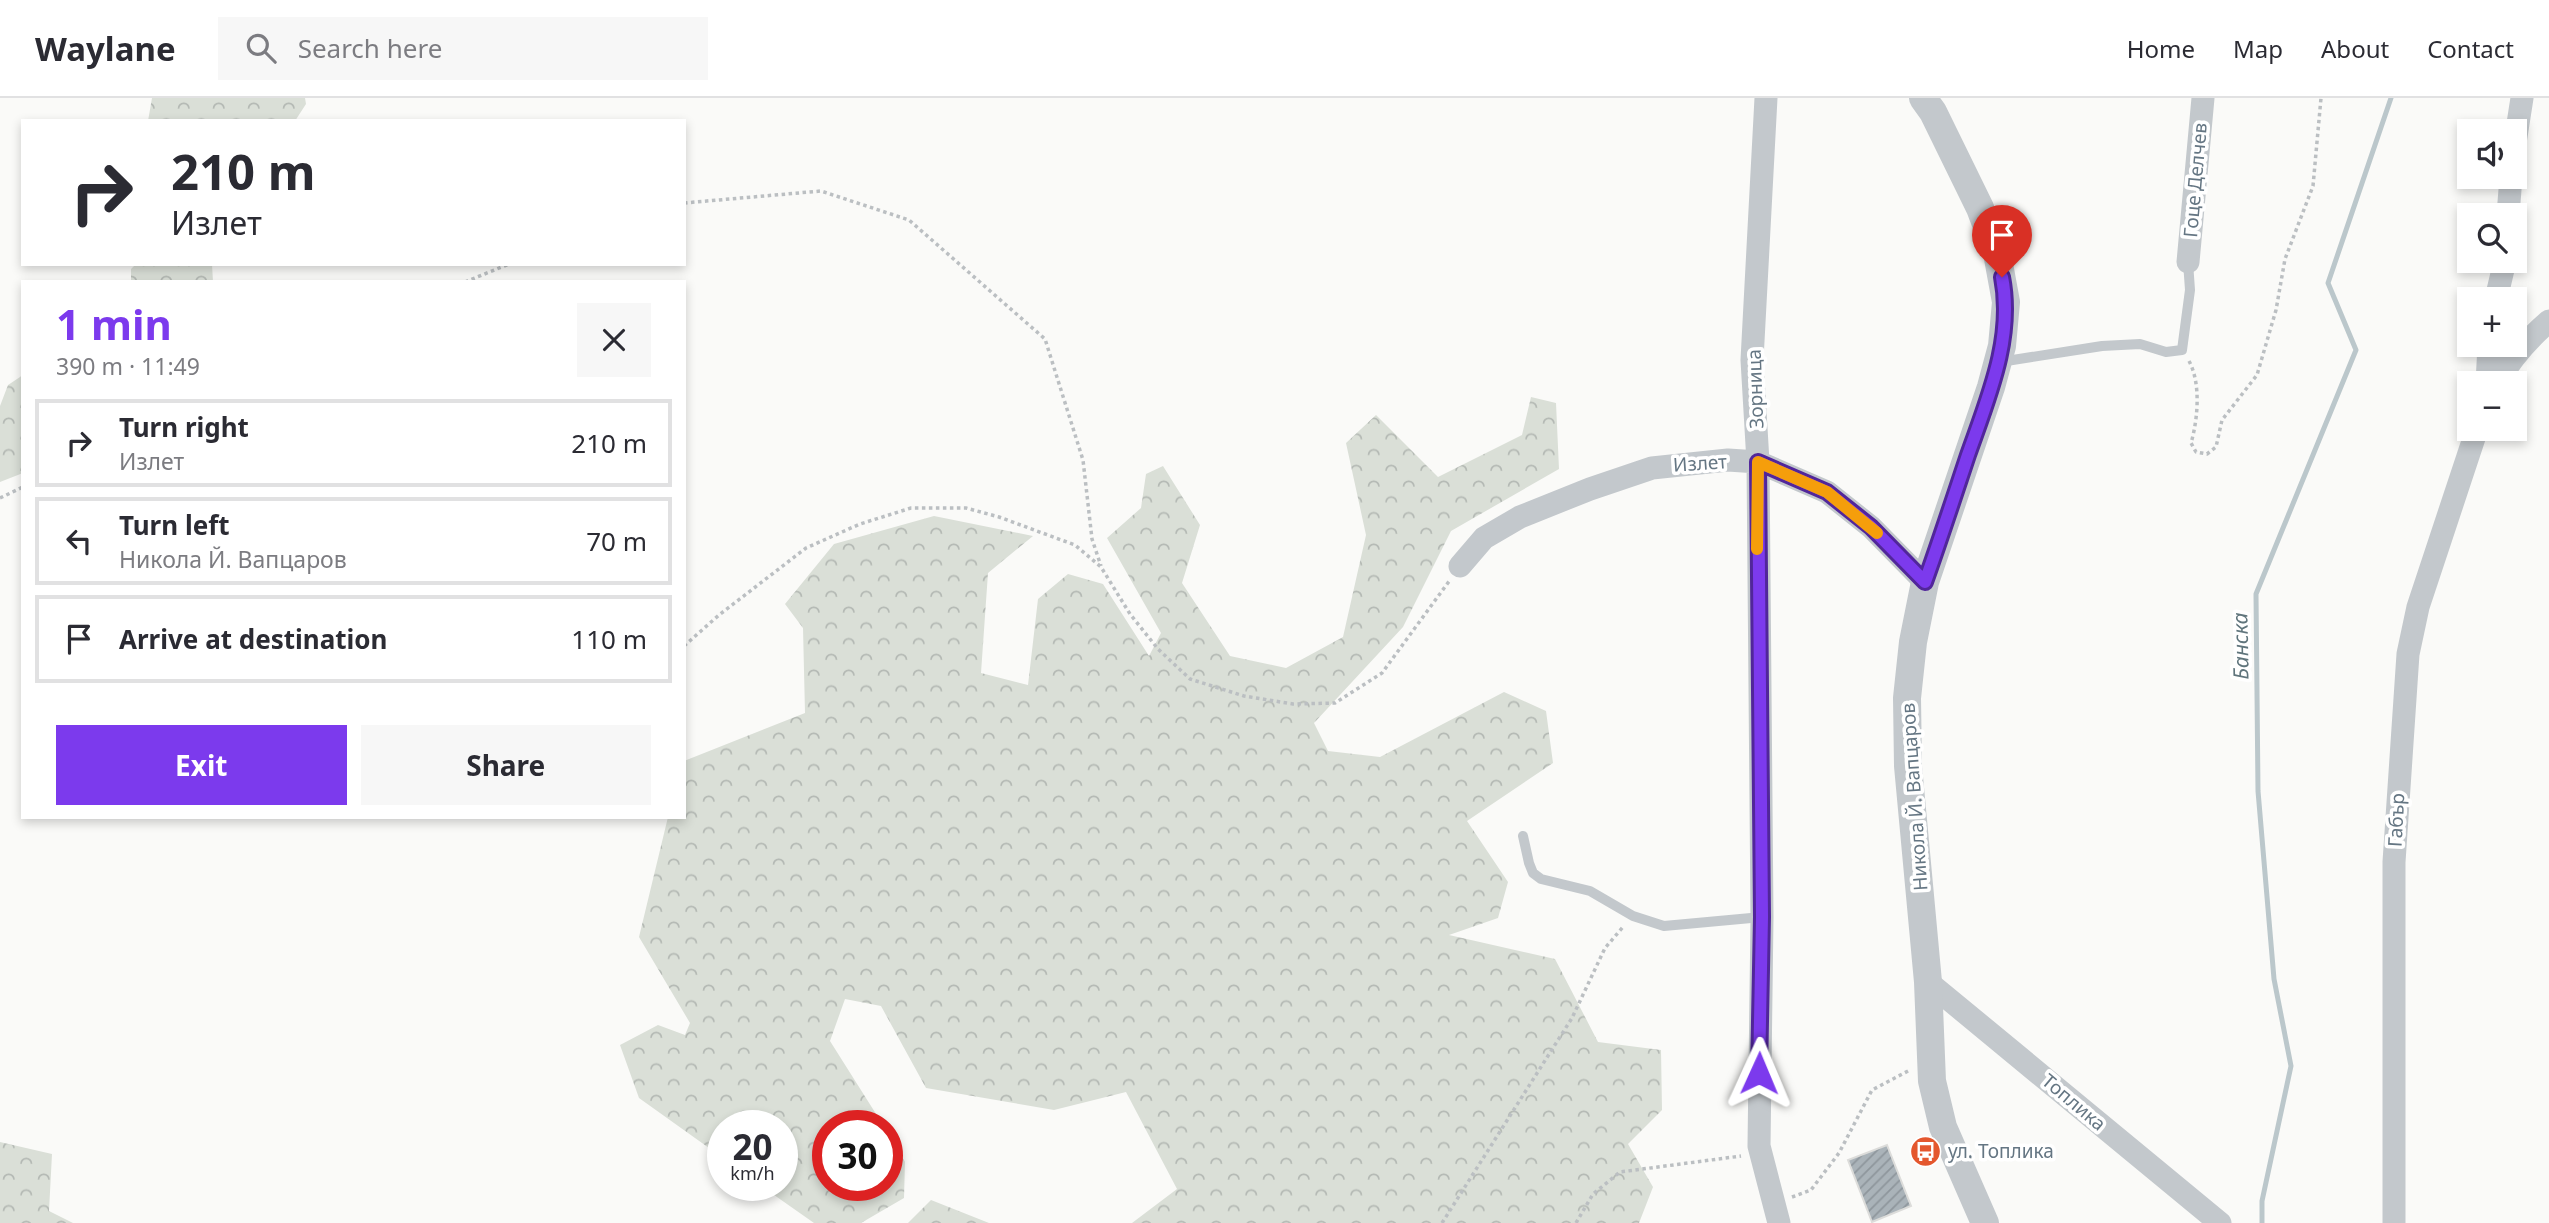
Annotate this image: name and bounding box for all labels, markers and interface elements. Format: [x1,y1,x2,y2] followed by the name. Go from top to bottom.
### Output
[218,17,708,80] search box
[35,26,176,71] text: Waylane
[242,29,280,67] icon: search
[298,30,442,66] text: Search here
[2127,32,2195,65] text: Home
[2233,32,2283,65] text: Map
[2321,32,2389,65] text: About
[2427,32,2514,65] text: Contact
[2457,119,2527,441] map controls
[2457,119,2527,189] button: sound
[2177,122,2213,238] street label: Гоце Делчев
[171,138,316,204] text: 210 m
[56,147,147,238] icon: right
[171,201,262,244] text: Излет
[2457,203,2527,273] button: search
[1972,205,2032,277] pin
[1983,216,2021,254] icon: arrive
[2457,287,2527,357] button: +
[56,295,172,352] text: 1 min
[577,303,651,377] button: close
[1741,349,1769,429] street label: Зорница
[56,350,200,382] text: 390 m · 11:49
[2457,371,2527,441] button: −
[119,409,249,445] text: Turn right
[60,424,98,462] icon: right
[571,425,647,461] text: 210 m
[119,445,184,477] text: Излет
[1672,448,1728,478] street label: Излет
[119,507,230,543] text: Turn left
[60,522,98,560] icon: left
[586,523,647,559] text: 70 m
[119,543,347,575] text: Никола Й. Вапцаров
[2225,612,2255,680] water label: Банска
[60,620,98,658] icon: arrive
[119,621,388,657] text: Arrive at destination
[571,621,647,657] text: 110 m
[1894,702,1934,892] street label: Никола Й. Вапцаров
[56,725,347,805] button: Exit
[361,725,651,805] button: Share
[2382,792,2410,848] street label: Габър
[1722,1036,1796,1110] position arrow
[2037,1068,2111,1136] street label: Топлика
[812,1110,903,1201] speed limit sign: 30
[732,1123,773,1170] text: 20
[1908,1134,1942,1168] bus stop icon: ул. Топлика
[1948,1138,2054,1164] place label: ул. Топлика
[730,1161,775,1185] text: km/h

